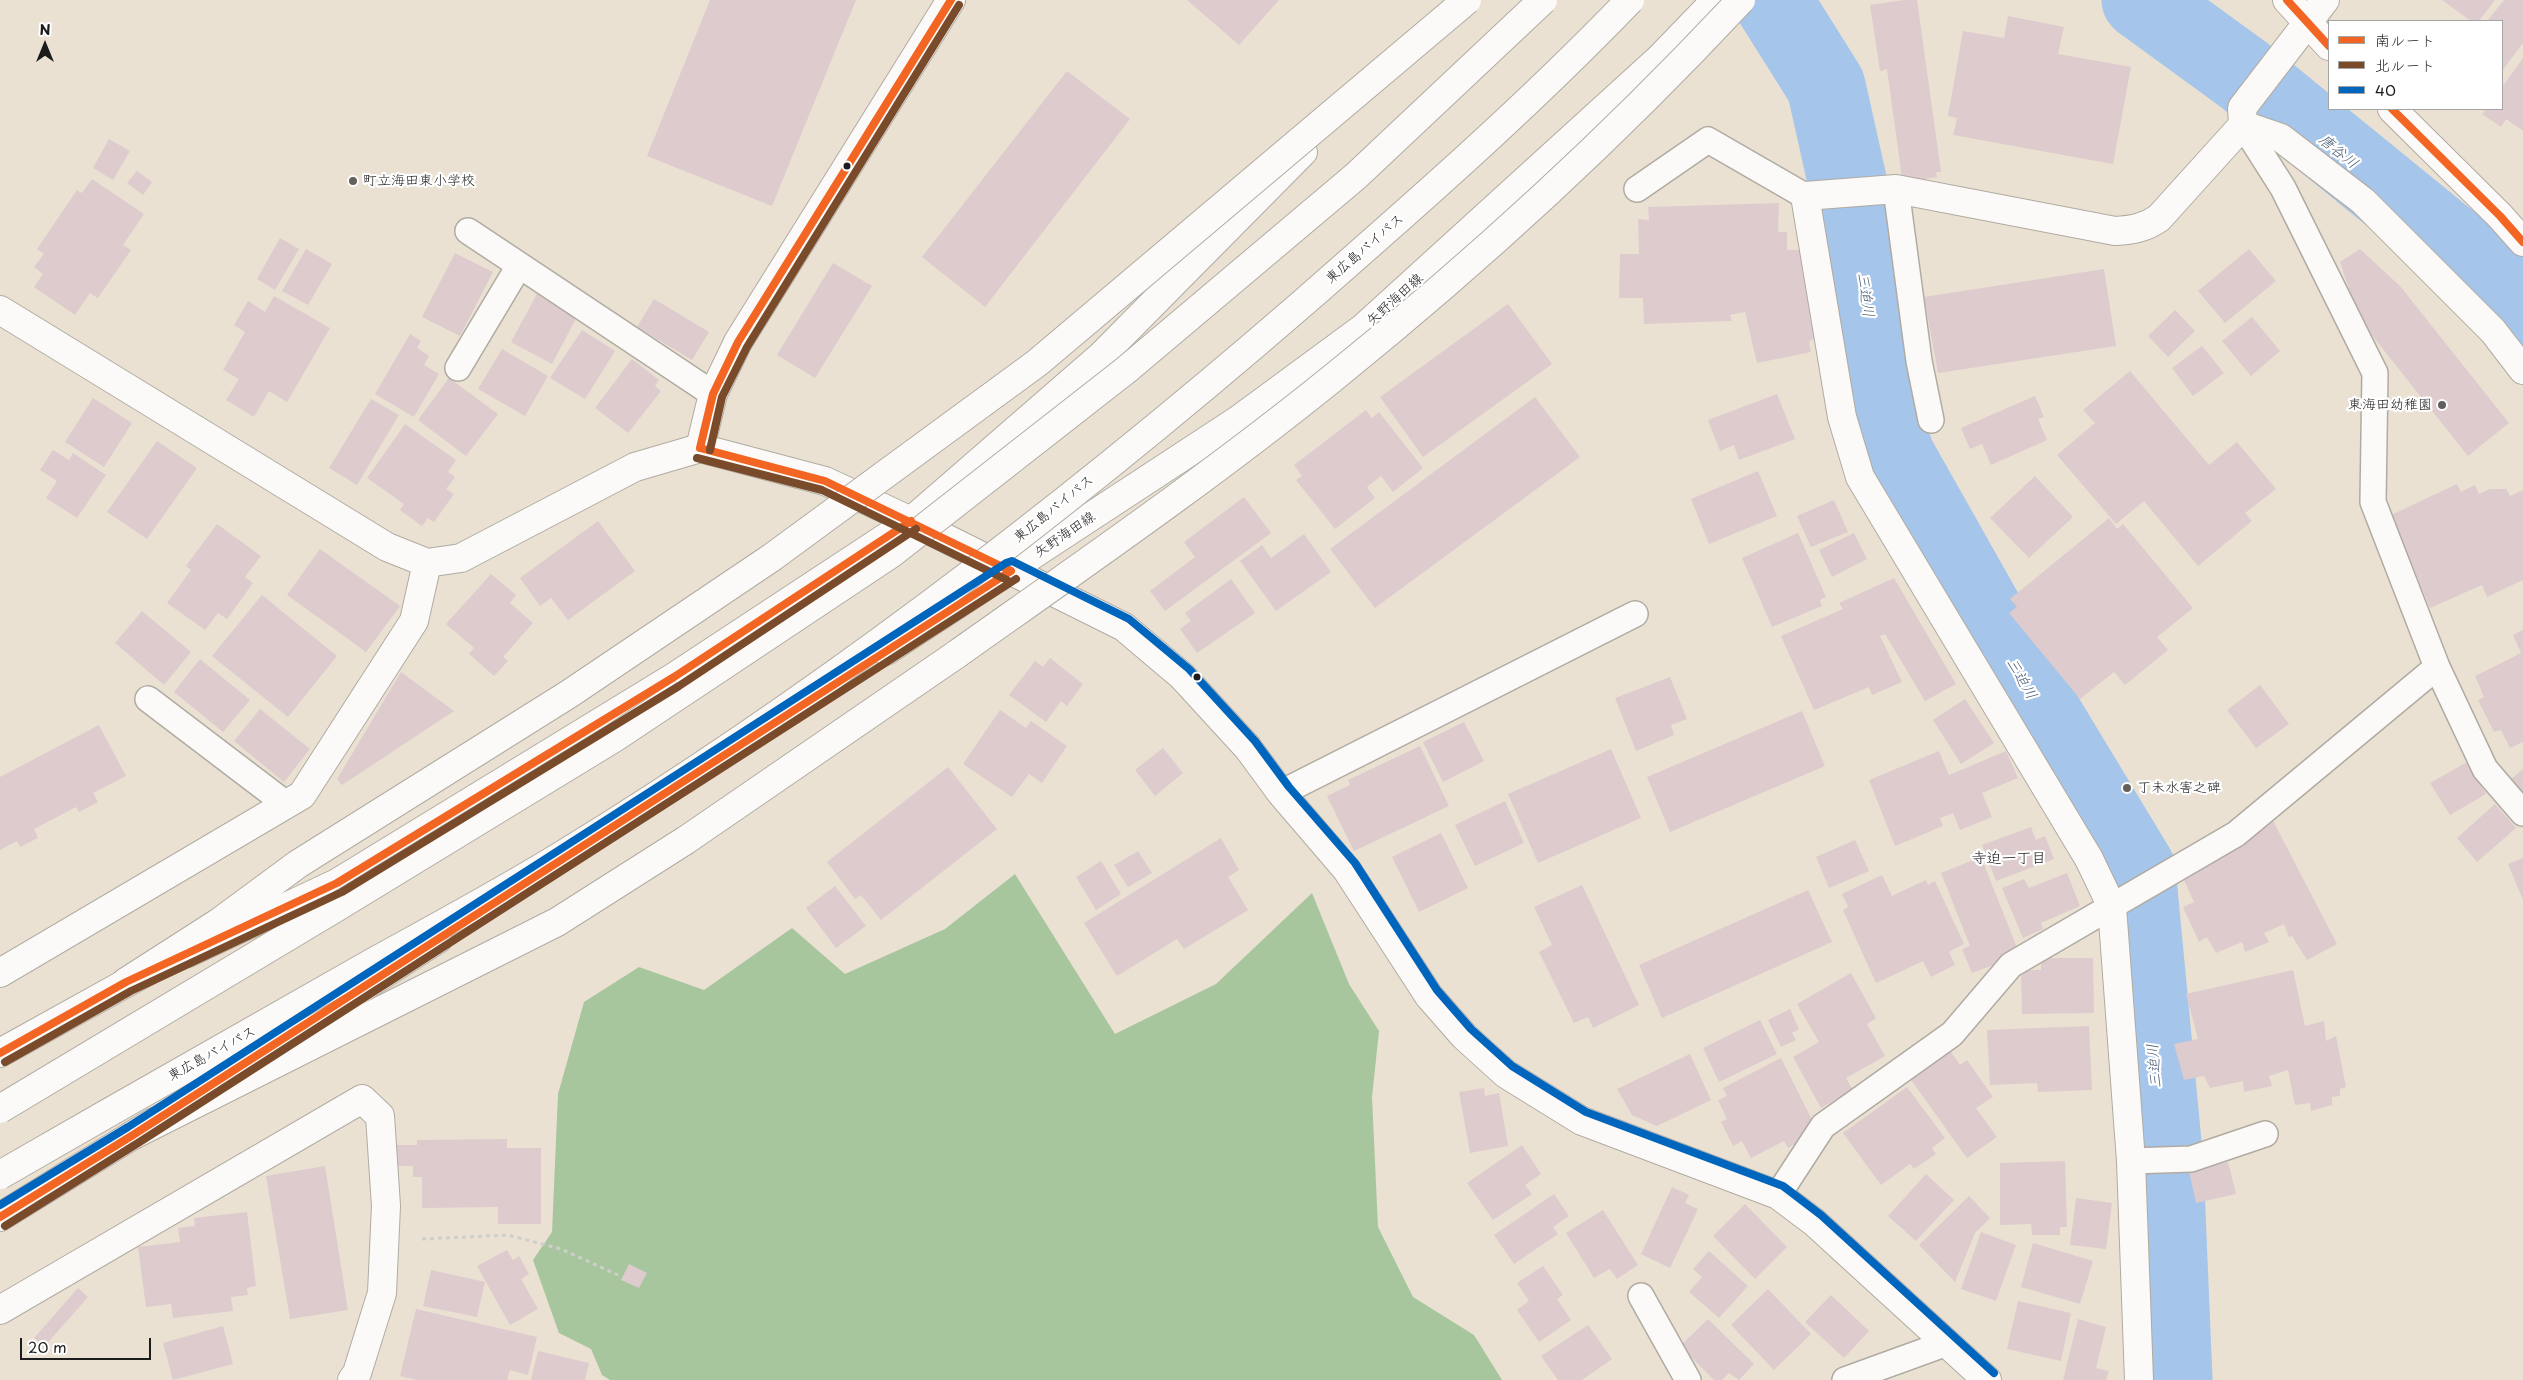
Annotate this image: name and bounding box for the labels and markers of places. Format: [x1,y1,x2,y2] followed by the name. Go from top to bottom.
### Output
[842,161,852,171] unlabelled marker
[363,173,475,189] place label: 町立海田東小学校
[347,175,359,187] marker: 町立海田東小学校
[2348,397,2432,413] place label: 東海田幼稚園
[2436,399,2448,411] marker: 東海田幼稚園
[1192,672,1202,682] unlabelled marker
[2137,780,2221,796] place label: 丁未水害之碑
[2121,782,2133,794] marker: 丁未水害之碑

